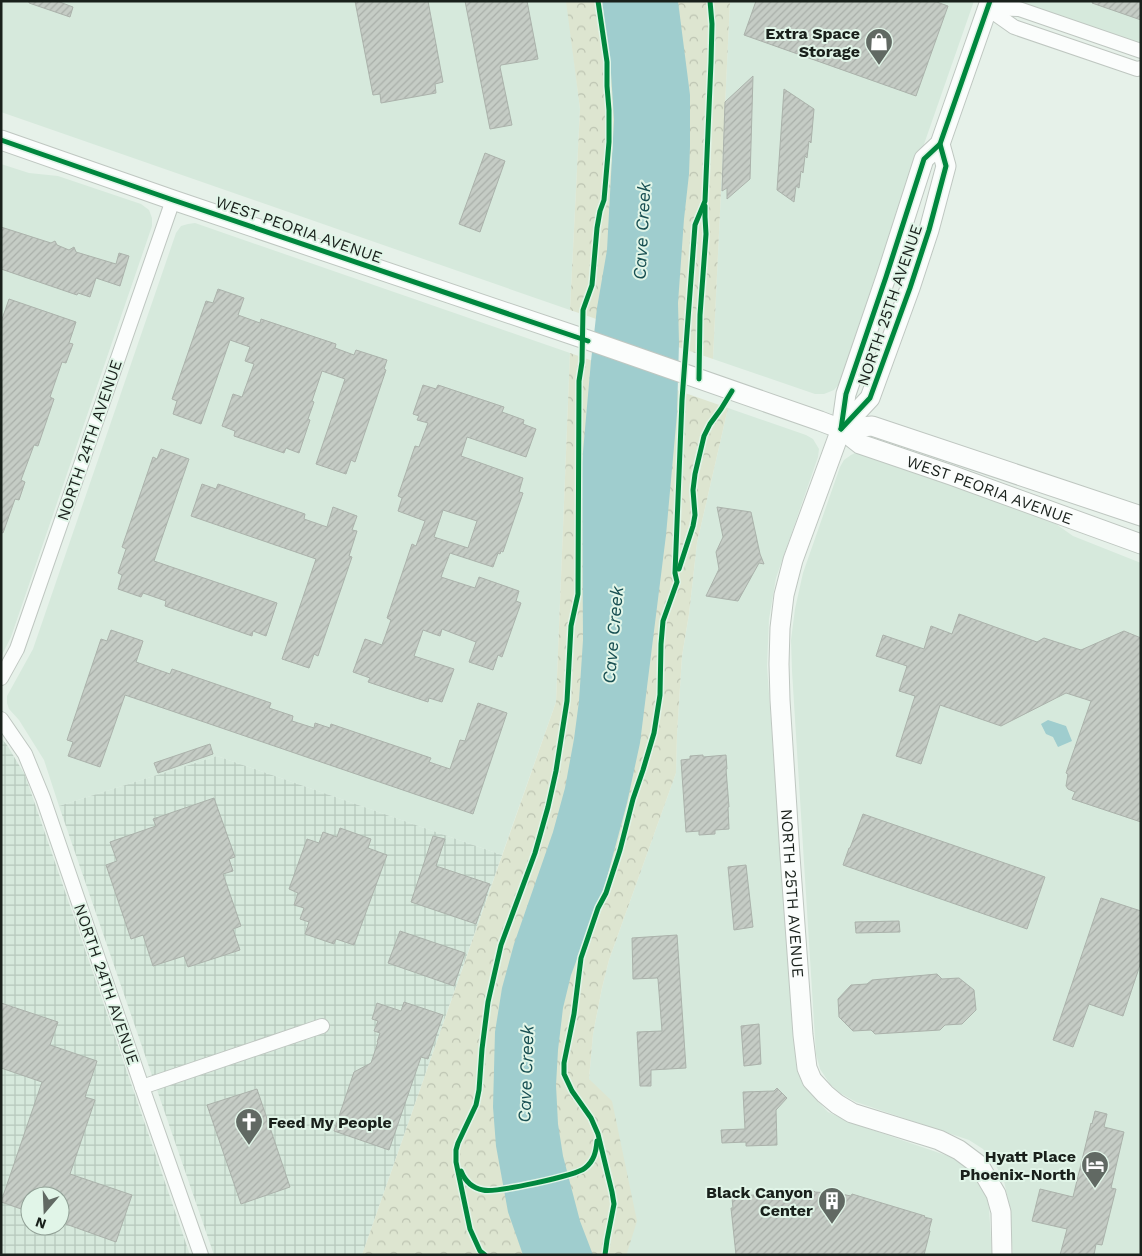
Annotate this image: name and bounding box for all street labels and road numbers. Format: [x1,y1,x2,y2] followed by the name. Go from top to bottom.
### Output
[213,192,385,267] street label: WEST PEORIA AVENUE
[853,222,926,388] street label: NORTH 25TH AVENUE
[53,357,126,523] street label: NORTH 24TH AVENUE
[904,452,1075,528] street label: WEST PEORIA AVENUE
[777,808,808,978] street label: NORTH 25TH AVENUE
[70,901,143,1067] street label: NORTH 24TH AVENUE

